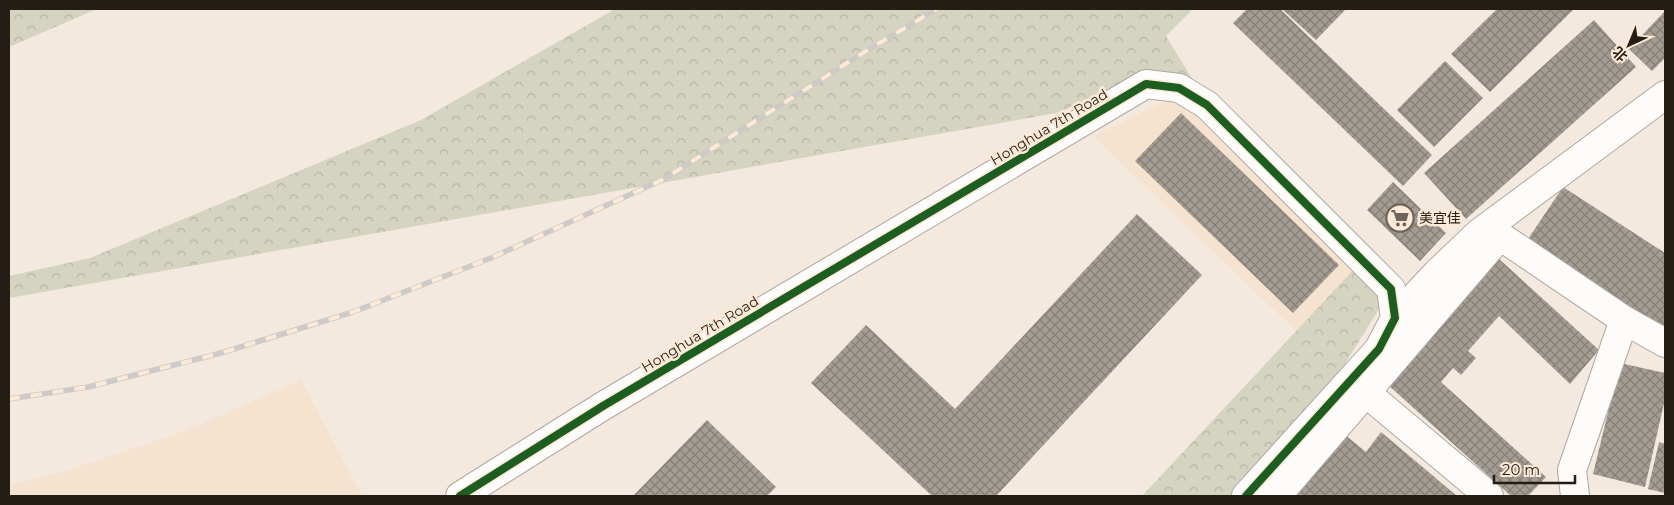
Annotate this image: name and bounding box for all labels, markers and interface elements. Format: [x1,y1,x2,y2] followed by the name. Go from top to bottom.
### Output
[1604,20,1654,70] north arrow
[1609,43,1631,66] text: 北
[987,85,1111,169] street label: Honghua 7th Road
[1385,203,1415,233] supermarket icon: 美宜佳
[1419,209,1461,227] place label: 美宜佳
[638,292,762,376] street label: Honghua 7th Road
[1494,452,1575,484] scale bar
[1502,460,1540,479] text: 20 m

